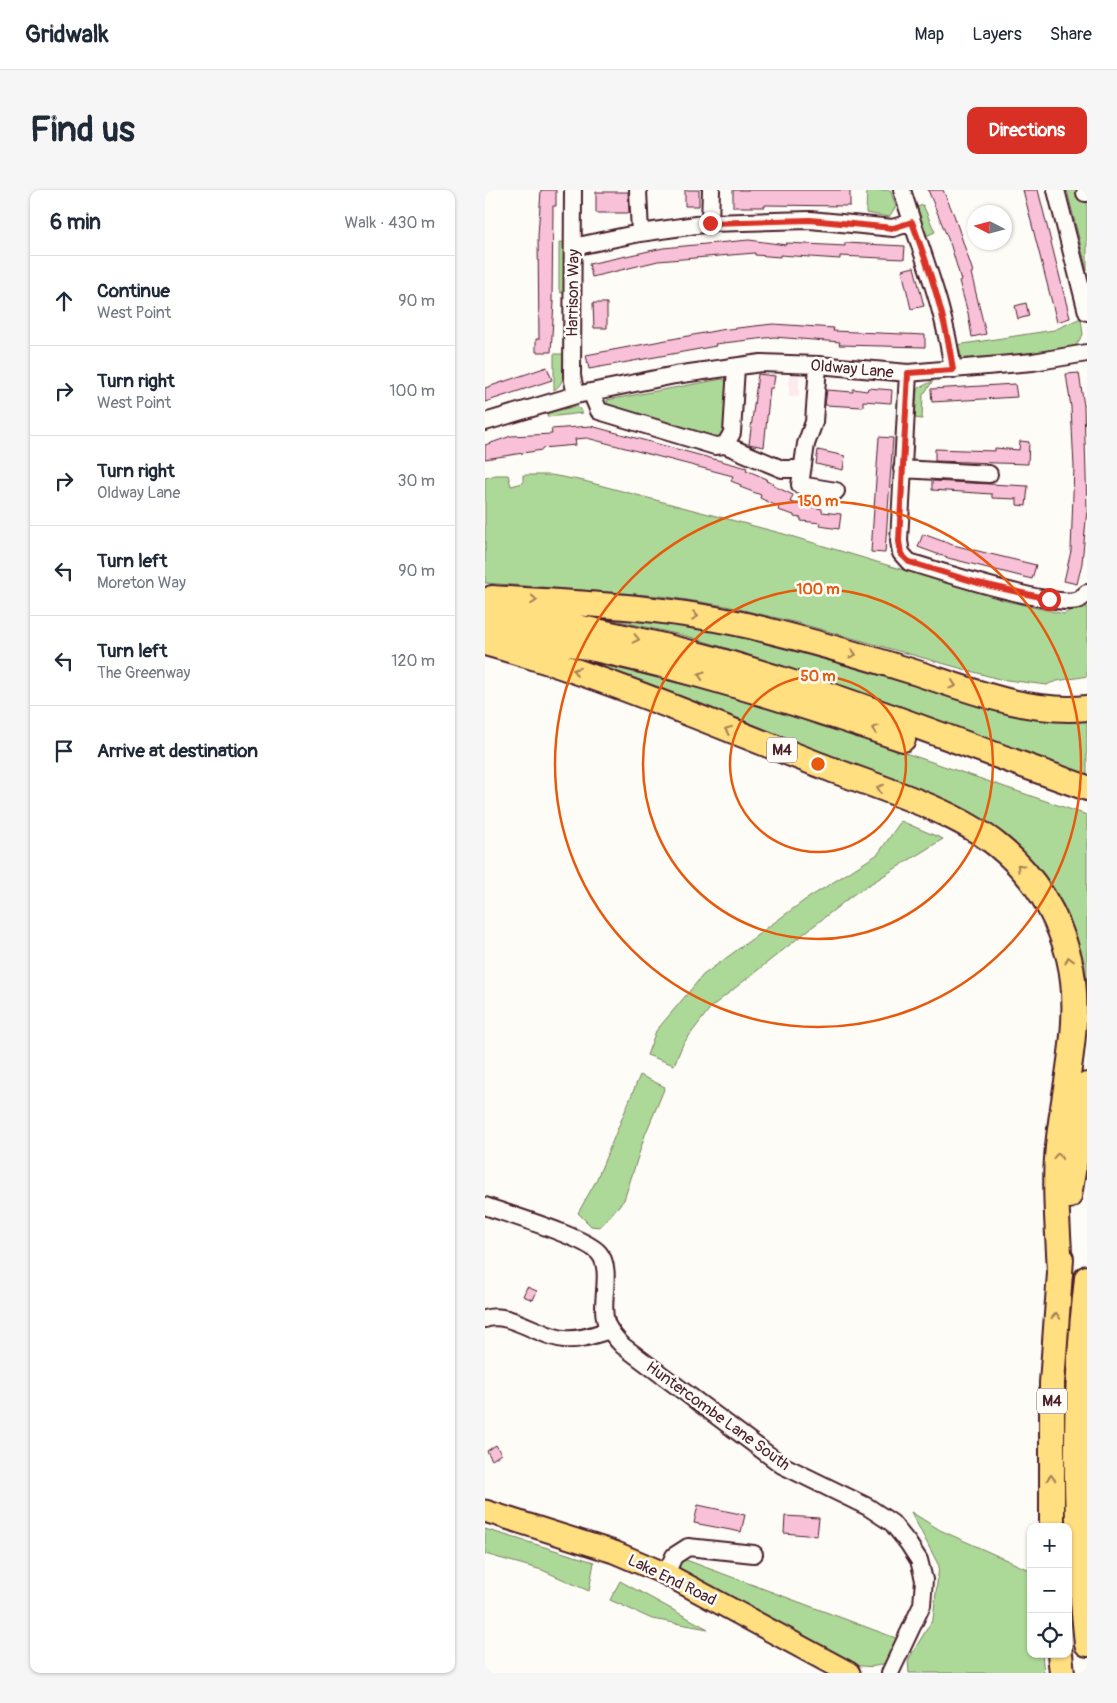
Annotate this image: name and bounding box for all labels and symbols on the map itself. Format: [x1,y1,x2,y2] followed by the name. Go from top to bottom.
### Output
[967,205,1012,250] north arrow
[699,212,722,235] route end
[562,249,584,337] street label: Harrison Way
[810,355,894,383] street label: Oldway Lane
[798,492,838,511] text: 150 m
[797,580,839,599] text: 100 m
[1038,588,1061,611] route start
[530,595,538,606] one-way arrow
[691,610,700,620] one-way arrow
[631,633,640,644] one-way arrow
[849,648,857,658] one-way arrow
[572,667,581,677] one-way arrow
[801,667,835,686] text: 50 m
[697,671,706,681] one-way arrow
[948,679,957,689] one-way arrow
[871,725,880,735] one-way arrow
[724,726,733,736] one-way arrow
[767,738,797,762] road number: M4
[809,755,827,773] centre of rings
[876,784,884,794] one-way arrow
[1017,863,1026,872] one-way arrow
[1064,956,1075,965] one-way arrow
[1052,1152,1063,1160] one-way arrow
[1051,1311,1062,1319] one-way arrow
[642,1357,794,1475] street label: Huntercombe Lane South
[1037,1388,1067,1414] road number: M4
[1046,1474,1056,1482] one-way arrow
[624,1550,720,1610] street label: Lake End Road

